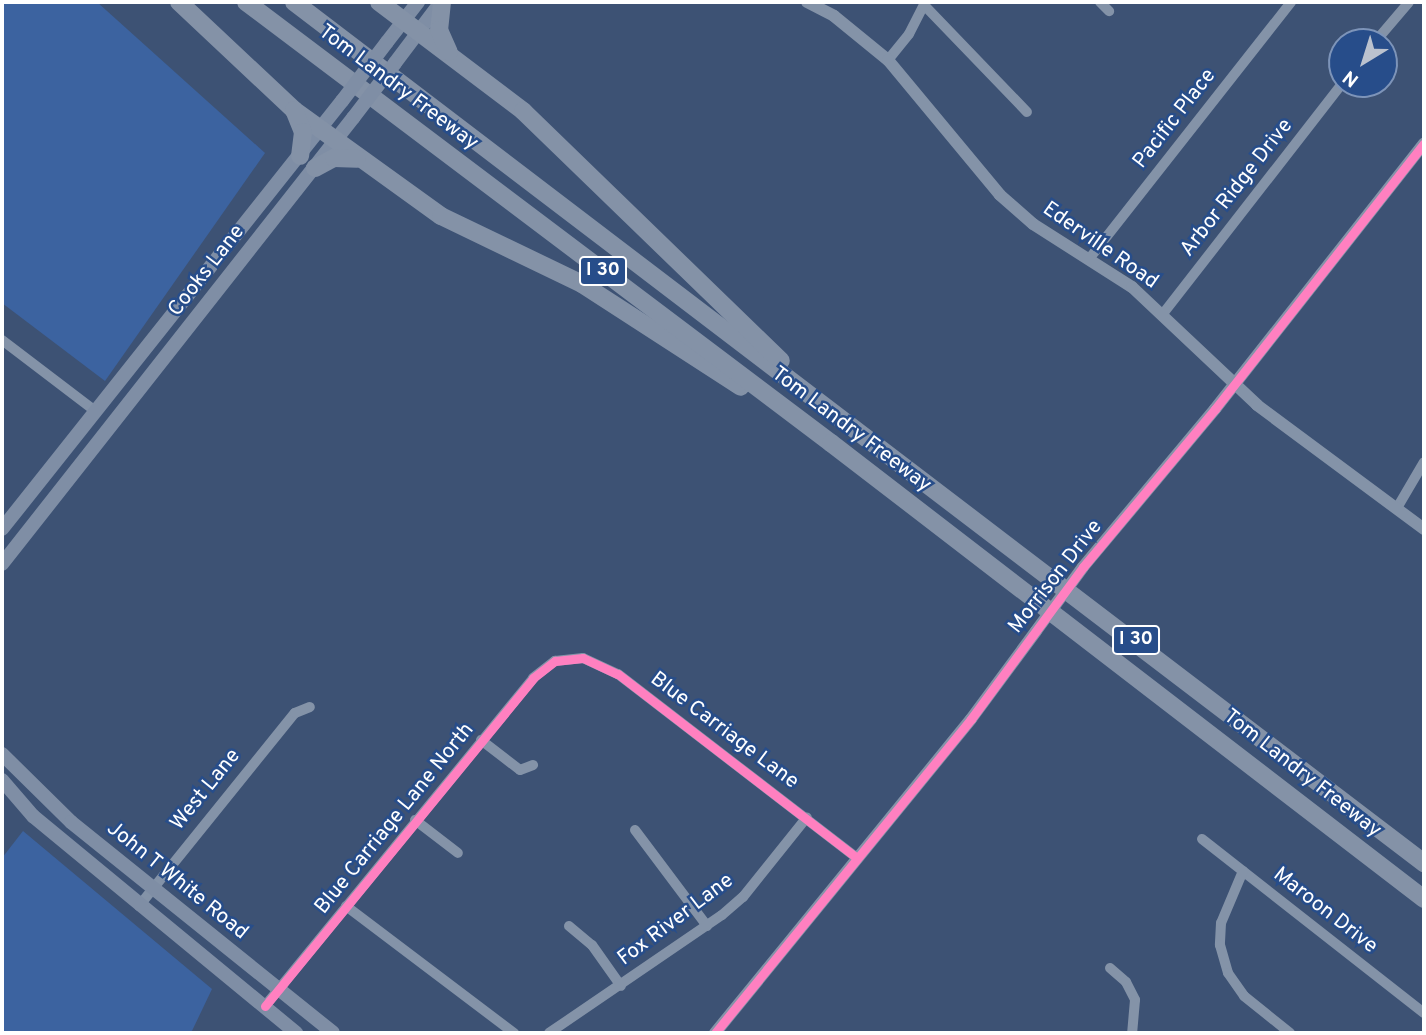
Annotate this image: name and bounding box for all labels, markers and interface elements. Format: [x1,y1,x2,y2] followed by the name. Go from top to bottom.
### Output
[313,20,483,156] street label: Tom Landry Freeway
[1328,28,1398,98] north arrow
[1128,64,1222,174] street label: Pacific Place
[1339,64,1364,92] text: N
[1175,114,1299,262] street label: Arbor Ridge Drive
[1037,197,1163,295] street label: Ederville Road
[163,220,251,322] street label: Cooks Lane
[578,256,628,286] road number: I 30
[766,362,936,498] street label: Tom Landry Freeway
[1004,515,1108,639] street label: Morrison Drive
[1112,624,1160,656] road number: I 30
[645,667,803,795] street label: Blue Carriage Lane
[1218,704,1386,844] street label: Tom Landry Freeway
[310,718,480,920] street label: Blue Carriage Lane North
[166,744,246,836] street label: West Lane
[100,816,254,946] street label: John T White Road
[1268,862,1382,960] street label: Maroon Drive
[613,868,739,972] street label: Fox River Lane

